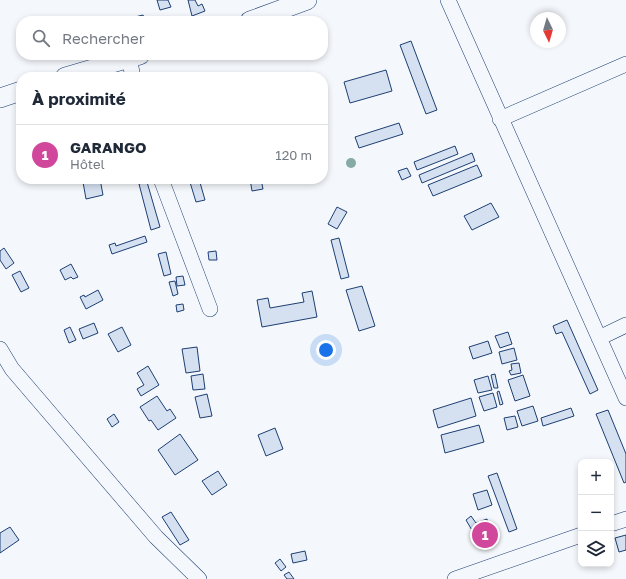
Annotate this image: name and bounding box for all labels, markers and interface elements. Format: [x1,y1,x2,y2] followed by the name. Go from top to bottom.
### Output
[530,12,566,48] north arrow
[16,16,328,60] search box
[30,27,52,49] icon: search
[62,29,145,47] text: Rechercher
[32,88,126,109] text: À proximité
[70,138,147,156] text: GARANGO
[42,147,48,163] text: 1
[275,147,312,163] text: 120 m
[70,156,105,172] text: Hôtel
[316,340,336,360] your location
[578,459,614,567] map controls
[578,459,614,495] button: +
[578,495,614,531] button: −
[472,520,498,550] pin: 1
[578,531,614,567] button: layers

